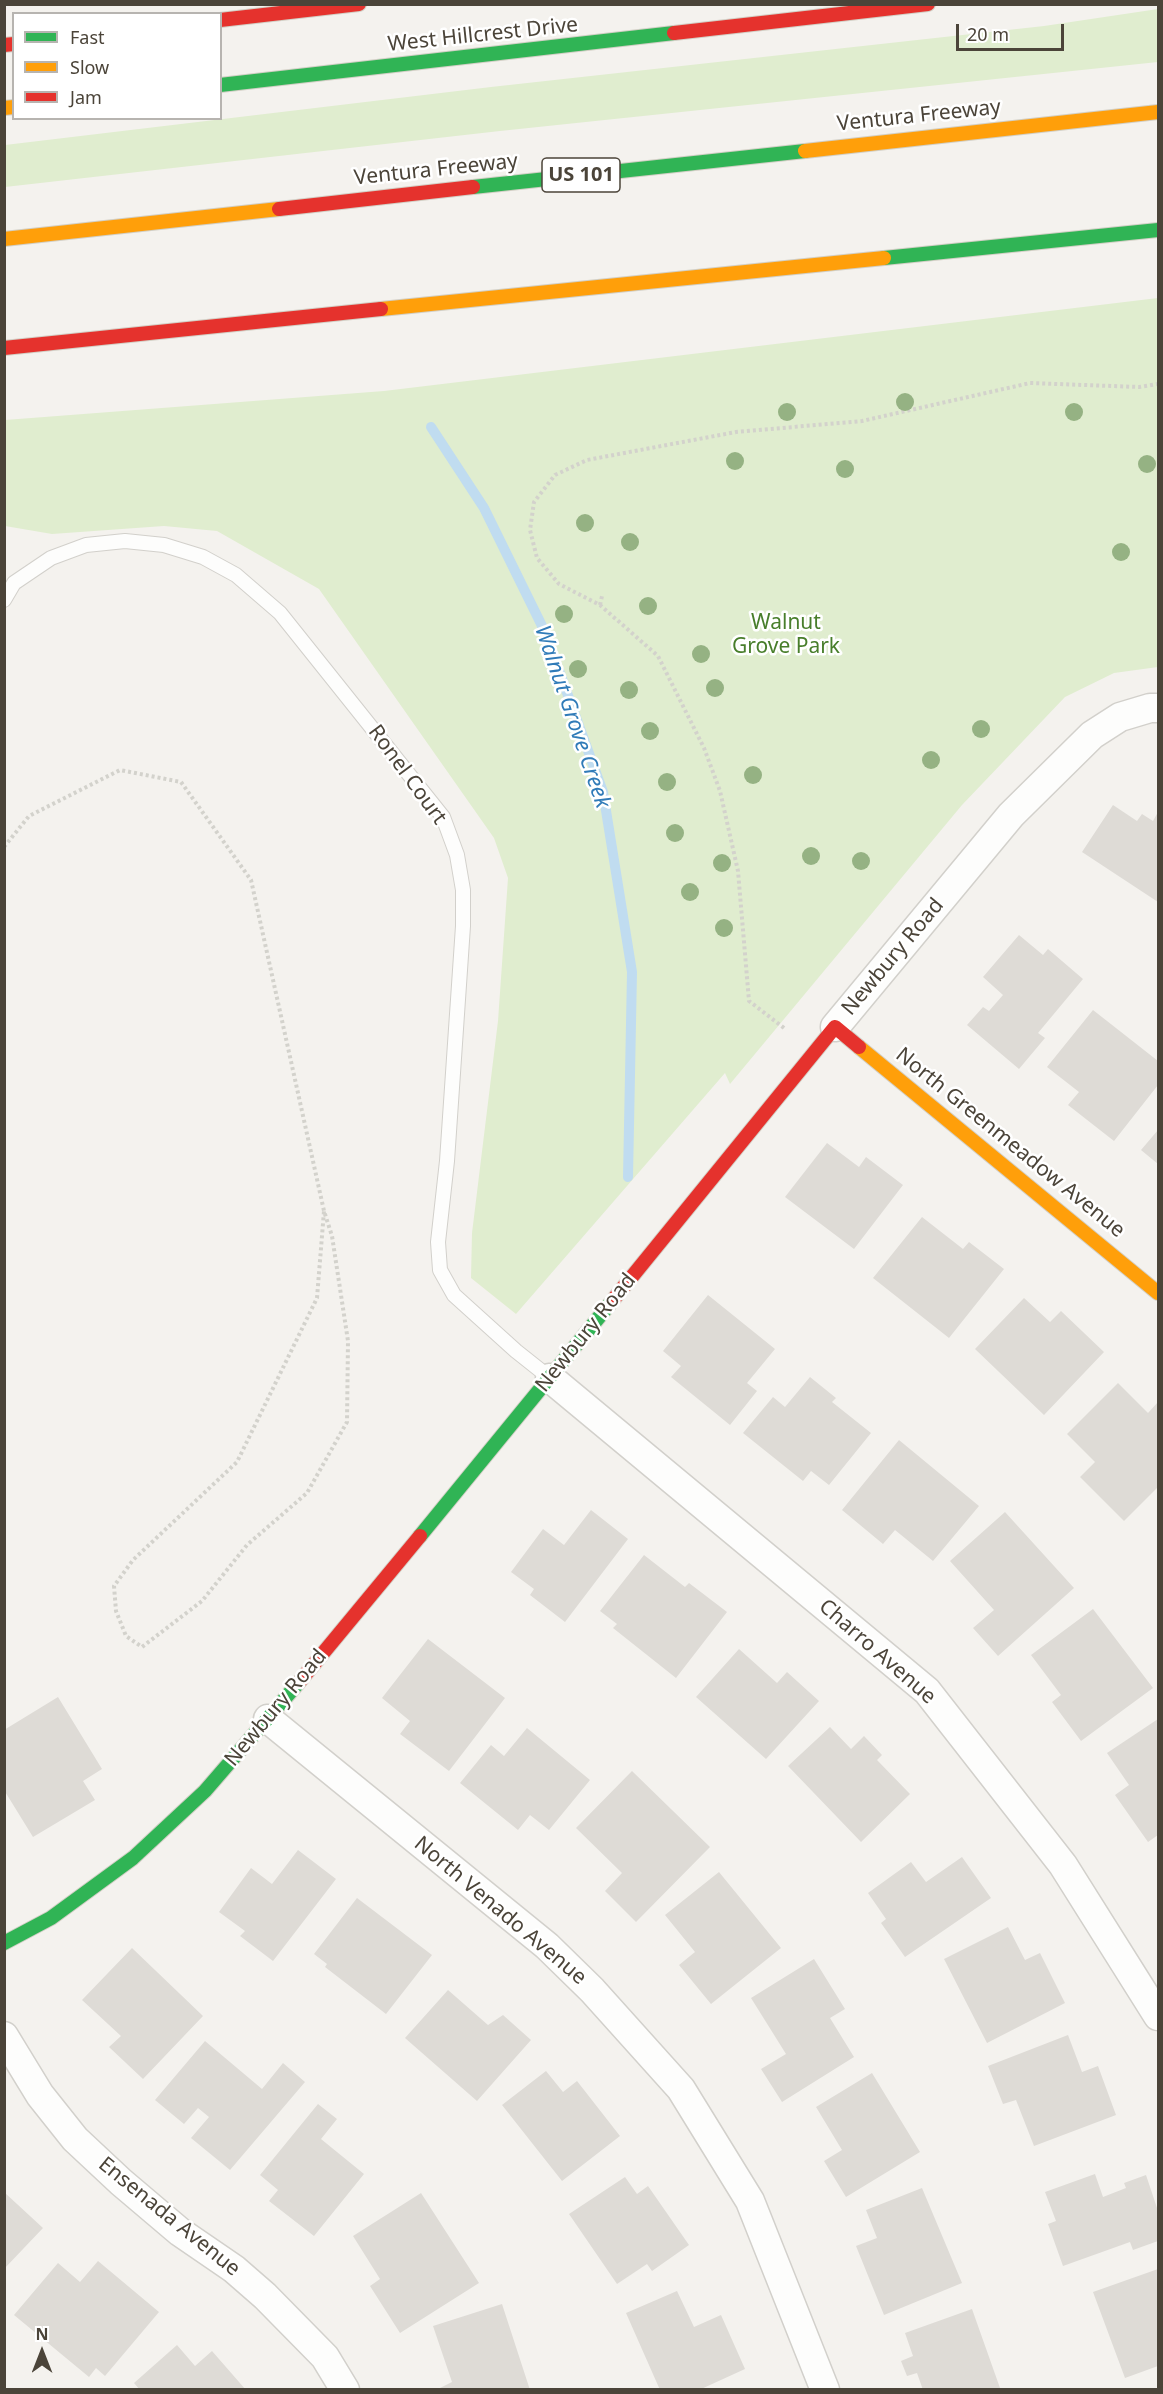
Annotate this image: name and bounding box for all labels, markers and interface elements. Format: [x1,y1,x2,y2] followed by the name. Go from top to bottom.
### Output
[12,12,222,120] legend
[387,12,579,58] street label: West Hillcrest Drive
[959,12,1067,50] scale bar
[967,22,1009,46] text: 20 m
[70,25,105,49] text: Fast
[70,55,109,79] text: Slow
[70,85,102,109] text: Jam
[836,95,1002,137] street label: Ventura Freeway
[353,149,519,191] street label: Ventura Freeway
[542,158,620,192] road number: US 101
[732,610,840,660] park label: Walnut Grove Park
[528,622,616,812] water label: Walnut Grove Creek
[363,720,451,830] street label: Ronel Court
[837,893,949,1021] street label: Newbury Road
[890,1043,1130,1243] street label: North Greenmeadow Avenue
[531,1269,641,1397] street label: Newbury Road
[813,1594,941,1710] street label: Charro Avenue
[220,1644,332,1772] street label: Newbury Road
[409,1832,591,1990] street label: North Venado Avenue
[93,2152,245,2282] street label: Ensenada Avenue
[12,2322,72,2382] north arrow
[35,2323,49,2345] text: N

